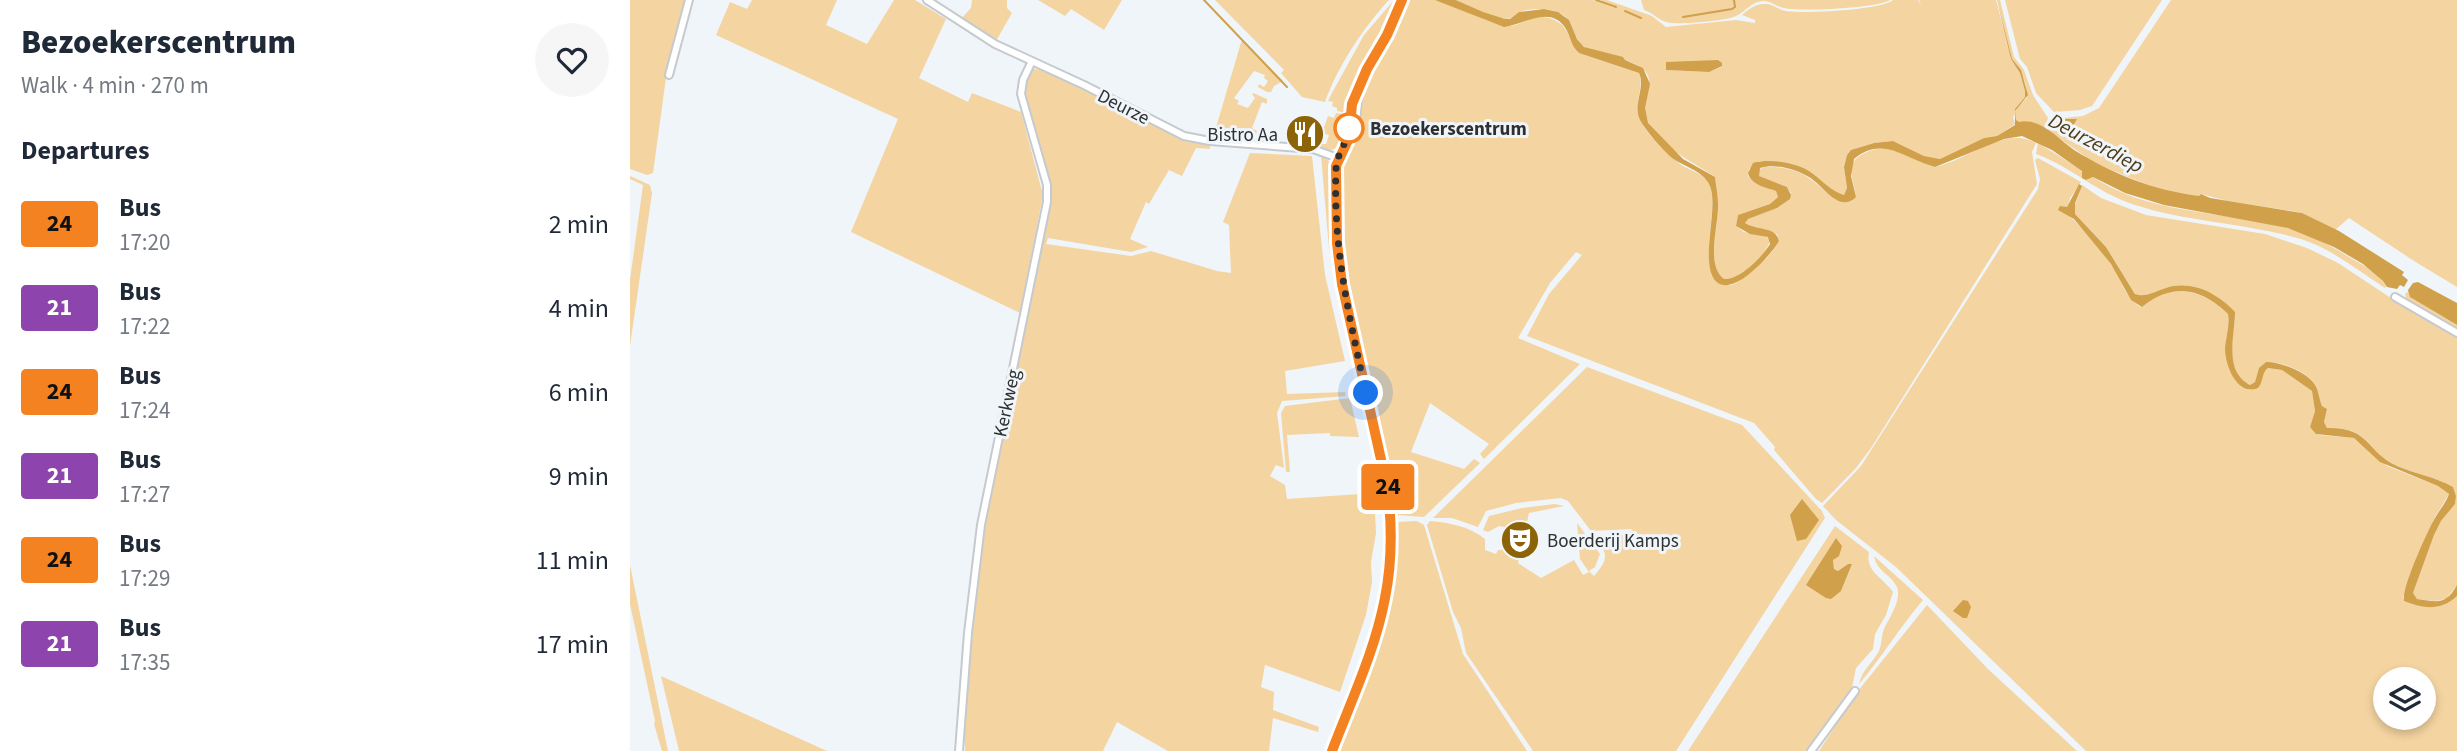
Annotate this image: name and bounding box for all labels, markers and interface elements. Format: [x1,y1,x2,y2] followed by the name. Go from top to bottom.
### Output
[21,19,296,66] text: Bezoekerscentrum
[535,23,609,97] button: heart
[21,69,209,102] text: Walk · 4 min · 270 m
[1093,83,1154,132] street label: Deurze
[2043,105,2149,181] water label: Deurzerdiep
[1284,113,1326,155] restaurant icon: Bistro Aa
[1334,113,1364,143] marker: Bezoekerscentrum
[1370,116,1527,143] place label: Bezoekerscentrum
[1207,122,1278,149] place label: Bistro Aa
[21,132,149,169] text: Departures
[119,189,161,226] text: Bus
[47,206,72,241] text: 24
[549,206,609,243] text: 2 min
[119,226,170,259] text: 17:20
[119,273,161,310] text: Bus
[47,290,72,325] text: 21
[549,290,609,327] text: 4 min
[119,310,170,343] text: 17:22
[119,357,161,394] text: Bus
[987,367,1028,440] street label: Kerkweg
[47,374,72,409] text: 24
[549,374,609,411] text: 6 min
[1348,375,1383,410] your location
[119,394,170,427] text: 17:24
[119,441,161,478] text: Bus
[47,458,72,493] text: 21
[549,458,609,495] text: 9 min
[1356,464,1420,510] line badge: 24
[1375,469,1401,504] text: 24
[119,478,170,511] text: 17:27
[1499,519,1541,561] theatre icon: Boerderij Kamps
[119,525,161,562] text: Bus
[1547,528,1679,555] place label: Boerderij Kamps
[47,542,72,577] text: 24
[536,542,609,579] text: 11 min
[119,562,170,595] text: 17:29
[119,609,161,646] text: Bus
[47,626,72,661] text: 21
[536,626,609,663] text: 17 min
[119,646,170,679] text: 17:35
[2373,667,2436,730] map controls
[2373,667,2436,730] button: layers

